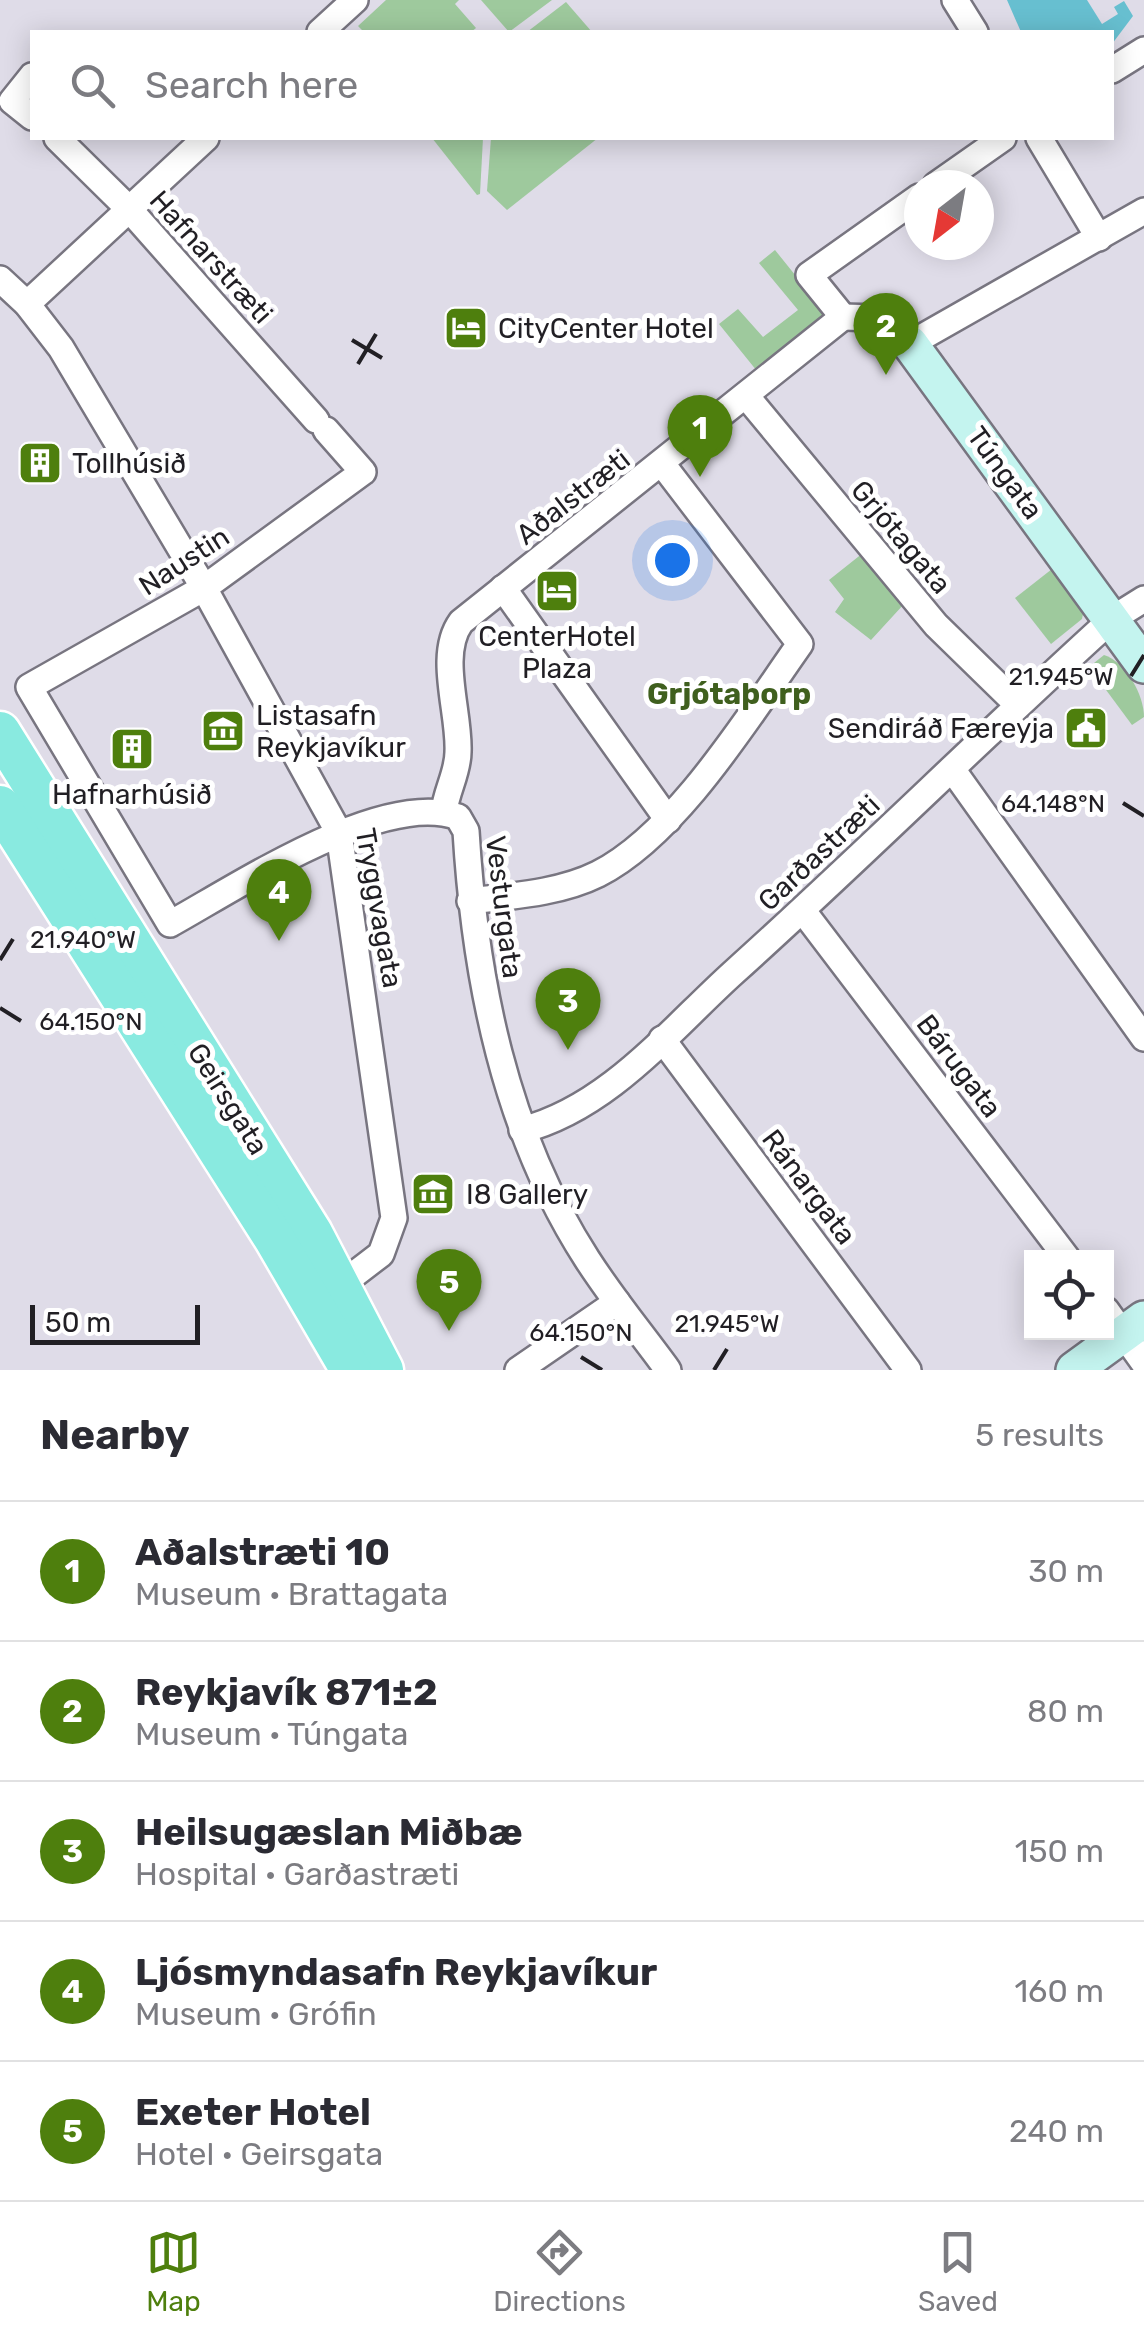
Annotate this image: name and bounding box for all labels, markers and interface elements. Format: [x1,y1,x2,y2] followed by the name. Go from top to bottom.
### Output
[30,30,1114,140] search box
[65,58,120,113] icon: search
[145,62,358,108] text: Search here
[904,170,994,260] north arrow
[143,184,279,330] street label: Hafnarstræti
[854,292,918,375] pin: 2
[443,305,489,351] hotel icon: CityCenter Hotel
[498,312,714,345] place label: CityCenter Hotel
[668,394,732,477] pin: 1
[960,420,1050,526] street label: Túngata
[17,440,63,486] building icon: Tollhúsið
[510,442,636,552] street label: Aðalstræti
[72,447,186,480] place label: Tollhúsið
[844,474,958,600] street label: Grjótagata
[133,520,235,602] street label: Naustin
[647,535,698,586] your location
[534,568,580,614] hotel icon: CenterHotel Plaza
[478,620,636,685] place label: CenterHotel Plaza
[1008,662,1114,691] text: 21.945°W
[647,676,811,712] district label: Grjótaþorp
[256,699,406,764] place label: Listasafn Reykjavíkur
[1063,705,1109,751] public building icon: Sendiráð Færeyja
[200,708,246,754] museum icon: Listasafn Reykjavíkur
[828,712,1054,745] place label: Sendiráð Færeyja
[109,726,155,772] building icon: Hafnarhúsið
[52,778,212,811] place label: Hafnarhúsið
[752,788,886,918] street label: Garðastræti
[1001,789,1105,818] text: 64.148°N
[349,825,409,991] street label: Tryggvagata
[479,834,529,980] street label: Vesturgata
[246,858,312,941] pin: 4
[30,925,136,954] text: 21.940°W
[536,968,600,1050] pin: 3
[39,1007,143,1036] text: 64.150°N
[910,1008,1008,1124] street label: Bárugata
[181,1037,275,1161] street label: Geirsgata
[755,1123,863,1251] street label: Ránargata
[410,1171,456,1217] museum icon: I8 Gallery
[466,1178,588,1211] place label: I8 Gallery
[416,1248,482,1331] pin: 5
[1024,1250,1114,1340] map controls
[1024,1250,1114,1340] button: locate
[30,1300,200,1344] scale bar
[45,1306,111,1339] text: 50 m
[674,1309,780,1338] text: 21.945°W
[529,1318,633,1347] text: 64.150°N
[40,1410,190,1460] text: Nearby
[975,1416,1104,1454] text: 5 results
[135,1529,390,1575] text: Aðalstræti 10
[65,1552,80,1590] text: 1
[1028,1552,1104,1590] text: 30 m
[135,1575,448,1613] text: Museum · Brattagata
[135,1669,438,1715] text: Reykjavík 871±2
[62,1692,83,1730] text: 2
[1027,1692,1104,1730] text: 80 m
[135,1715,409,1753] text: Museum · Túngata
[135,1809,523,1855] text: Heilsugæslan Miðbæ
[62,1832,83,1870] text: 3
[1015,1832,1104,1870] text: 150 m
[135,1855,459,1893] text: Hospital · Garðastræti
[135,1949,657,1995] text: Ljósmyndasafn Reykjavíkur
[62,1972,83,2010] text: 4
[1014,1972,1104,2010] text: 160 m
[135,1995,377,2033] text: Museum · Grófin
[135,2089,371,2135] text: Exeter Hotel
[62,2112,83,2150] text: 5
[1009,2112,1104,2150] text: 240 m
[135,2135,383,2173] text: Hotel · Geirsgata
[146,2225,201,2318] tab: Map
[493,2225,626,2318] tab: Directions
[918,2225,998,2318] tab: Saved

